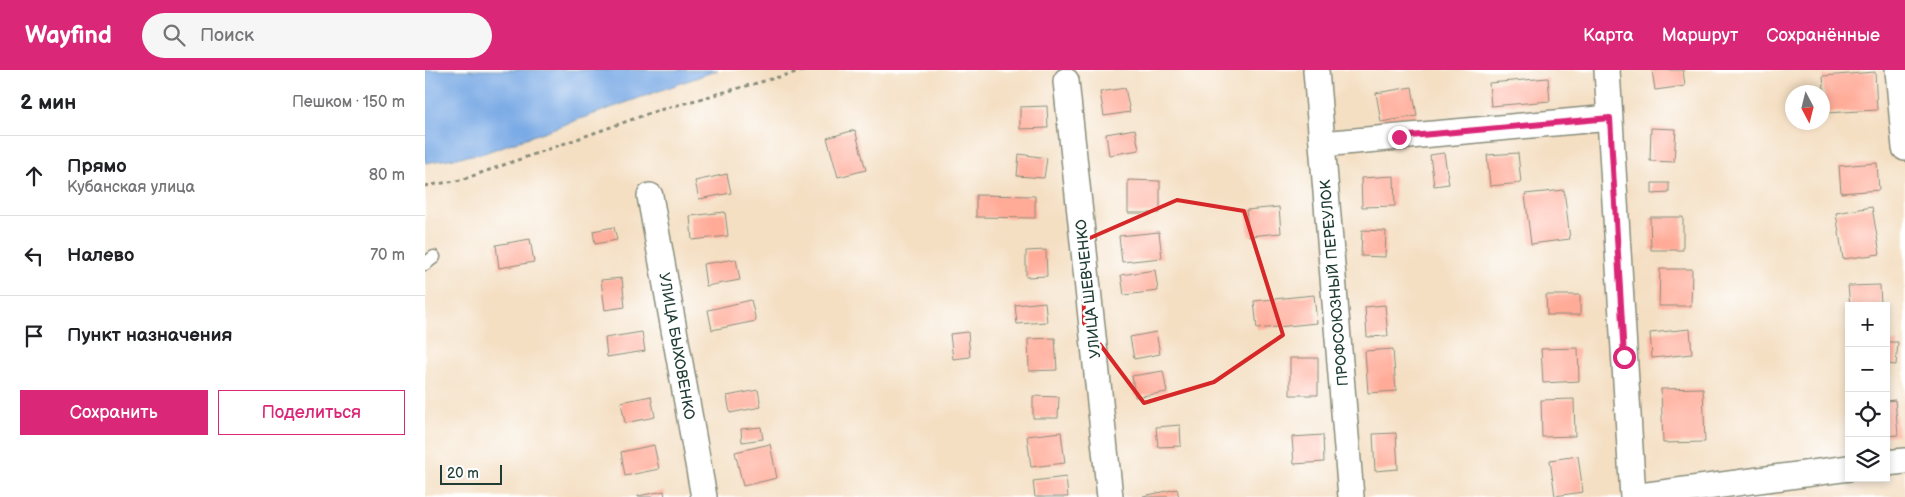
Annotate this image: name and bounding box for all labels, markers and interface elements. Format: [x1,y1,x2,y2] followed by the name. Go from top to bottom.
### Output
[142,13,492,58] search box
[25,21,112,50] text: Wayfind
[160,21,188,49] icon: search
[200,24,254,47] text: Поиск
[1583,25,1634,46] text: Карта
[1662,25,1738,46] text: Маршрут
[1766,25,1880,46] text: Сохранённые
[1785,85,1830,130] north arrow
[20,90,76,115] text: 2 мин
[292,93,405,112] text: Пешком · 150 m
[1388,126,1411,149] route end
[67,155,127,178] text: Прямо
[20,162,48,190] icon: ahead
[369,166,405,185] text: 80 m
[67,178,195,197] text: Кубанская улица
[1316,179,1353,387] street label: ПРОФСОЮЗНЫЙ ПЕРЕУЛОК
[1072,218,1105,360] street label: УЛИЦА ШЕВЧЕНКО
[20,242,48,270] icon: left
[67,244,134,267] text: Налево
[370,246,405,265] text: 70 m
[654,271,699,421] street label: УЛИЦА БЫХОВЕНКО
[1845,302,1890,482] map controls
[1845,302,1890,347] button: +
[20,322,48,350] icon: arrive
[67,324,232,347] text: Пункт назначения
[1613,346,1636,369] route start
[1845,347,1890,392] button: −
[20,390,208,435] button: Сохранить
[218,390,405,435] button: Поделиться
[1845,392,1890,437] button: locate
[1845,437,1890,482] button: layers
[440,462,503,485] scale bar
[447,465,479,482] text: 20 m

